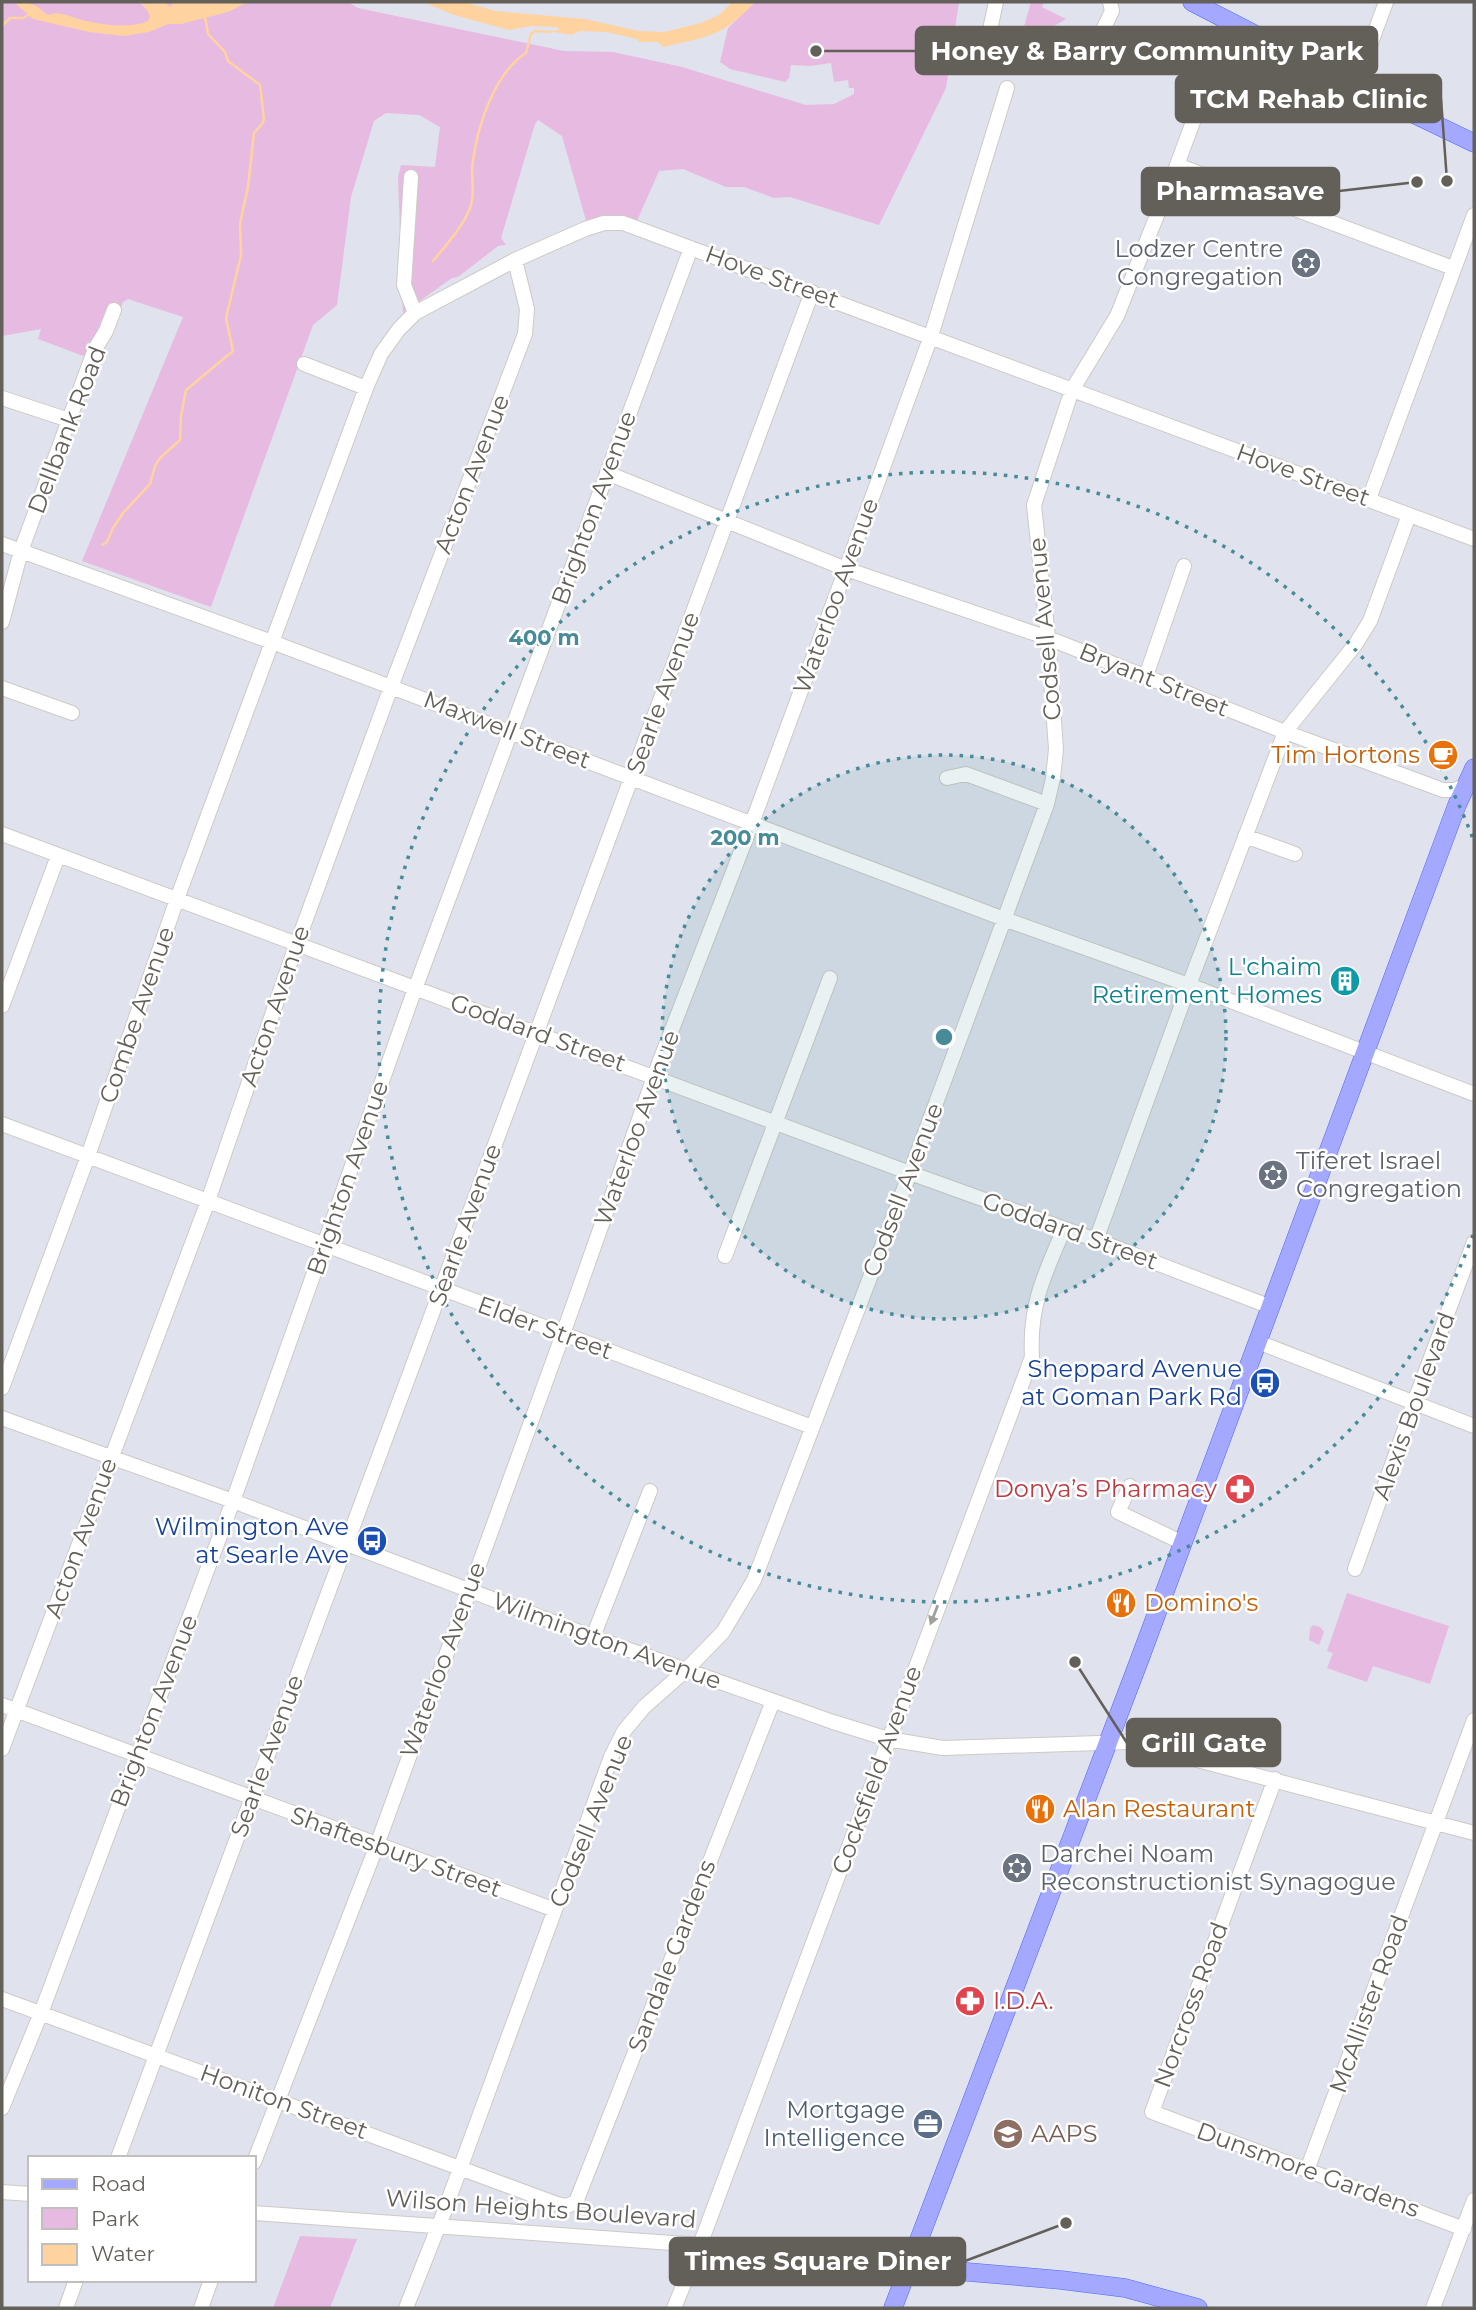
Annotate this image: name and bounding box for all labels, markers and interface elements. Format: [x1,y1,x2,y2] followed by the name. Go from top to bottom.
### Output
[916,27,1377,74] callout: Honey & Barry Community Park
[931,35,1364,67] text: Honey & Barry Community Park
[1176,75,1441,122] callout: TCM Rehab Clinic
[1190,83,1428,115] text: TCM Rehab Clinic
[1142,168,1339,215] callout: Pharmasave
[1156,175,1324,207] text: Pharmasave
[1115,234,1283,291] place label: Lodzer Centre Congregation
[701,239,843,314] street label: Hove Street
[1289,246,1323,280] synagogue icon: Lodzer Centre Congregation
[21,342,112,518] street label: Dellbank Road
[428,390,515,558] street label: Acton Avenue
[545,407,642,609] street label: Brighton Avenue
[1232,437,1374,512] street label: Hove Street
[787,494,884,698] street label: Waterloo Avenue
[1022,536,1067,722] street label: Codsell Avenue
[620,608,705,778] street label: Searle Avenue
[509,625,579,650] text: 400 m
[1075,636,1234,723] street label: Bryant Street
[420,684,595,775] street label: Maxwell Street
[1426,738,1460,772] cafe icon: Tim Hortons
[1271,740,1420,769] place label: Tim Hortons
[711,825,779,850] text: 200 m
[233,922,316,1090] street label: Acton Avenue
[93,923,180,1107] street label: Combe Avenue
[1092,952,1322,1009] place label: L'chaim Retirement Homes
[1328,964,1362,998] building icon: L'chaim Retirement Homes
[446,987,630,1078] street label: Goddard Street
[932,1025,956,1049] centre of rings
[588,1026,685,1230] street label: Waterloo Avenue
[301,1077,394,1279] street label: Brighton Avenue
[856,1099,949,1281] street label: Codsell Avenue
[422,1140,507,1310] street label: Searle Avenue
[1296,1146,1462,1203] place label: Tiferet Israel Congregation
[1256,1158,1290,1192] synagogue icon: Tiferet Israel Congregation
[978,1185,1162,1276] street label: Goddard Street
[474,1290,617,1365] street label: Elder Street
[1366,1308,1461,1504] street label: Alexis Boulevard
[1021,1354,1242,1411] place label: Sheppard Avenue at Goman Park Rd
[1248,1366,1282,1400] bus stop icon: Sheppard Avenue at Goman Park Rd
[38,1454,123,1622] street label: Acton Avenue
[1223,1472,1257,1506] pharmacy icon: Donya’s Pharmacy
[994,1474,1217,1503] place label: Donya’s Pharmacy
[155,1512,349,1569] place label: Wilmington Ave at Searle Ave
[355,1524,389,1558] bus stop icon: Wilmington Ave at Searle Ave
[394,1558,491,1762] street label: Waterloo Avenue
[489,1586,725,1695] street label: Wilmington Avenue
[1104,1586,1138,1620] restaurant icon: Domino's
[1144,1588,1258,1617] place label: Domino's
[929,1605,940,1626] one-way arrow
[103,1610,204,1811] street label: Brighton Avenue
[825,1662,928,1878] street label: Cocksfield Avenue
[224,1671,309,1841] street label: Searle Avenue
[1127,1719,1280,1766] callout: Grill Gate
[1141,1727,1267,1759] text: Grill Gate
[543,1730,638,1911] street label: Codsell Avenue
[1023,1792,1057,1826] restaurant icon: Alan Restaurant
[1063,1794,1255,1823] place label: Alan Restaurant
[287,1800,506,1903] street label: Shaftesbury Street
[1040,1839,1396,1896] place label: Darchei Noam Reconstructionist Synagogue
[1000,1851,1034,1885] synagogue icon: Darchei Noam Reconstructionist Synagogue
[622,1856,722,2056] street label: Sandale Gardens
[1323,1911,1414,2097] street label: McAllister Road
[1147,1918,1234,2092] street label: Norcross Road
[953,1984,987,2018] pharmacy icon: I.D.A.
[993,1986,1054,2015] place label: I.D.A.
[196,2058,372,2145] street label: Honiton Street
[763,2095,905,2152] place label: Mortgage Intelligence
[911,2107,945,2141] office icon: Mortgage Intelligence
[1193,2116,1424,2223] street label: Dunsmore Gardens
[991,2117,1025,2151] school or university icon: AAPS
[1031,2119,1098,2148] place label: AAPS
[28,2156,256,2282] legend
[91,2171,146,2196] text: Road
[385,2183,697,2234] street label: Wilson Heights Boulevard
[91,2206,139,2231] text: Park
[670,2238,965,2285] callout: Times Square Diner
[91,2241,155,2266] text: Water
[684,2245,952,2277] text: Times Square Diner

